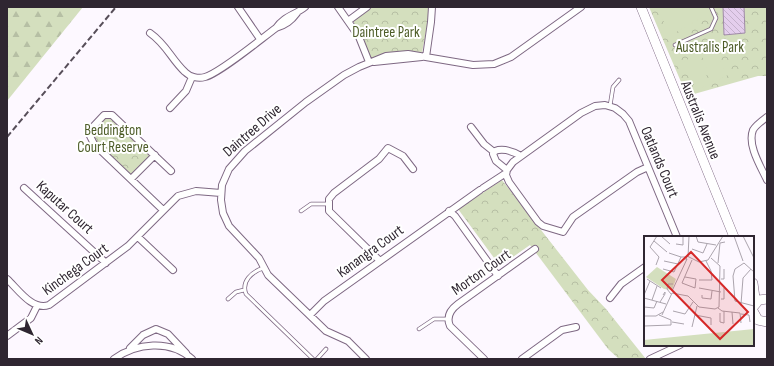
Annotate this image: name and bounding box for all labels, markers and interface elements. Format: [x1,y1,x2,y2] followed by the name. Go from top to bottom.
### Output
[352,23,420,42] park label: Daintree Park
[675,38,744,57] park label: Australis Park
[676,77,725,162] street label: Australis Avenue
[219,100,286,161] street label: Daintree Drive
[77,121,149,157] park label: Beddington Court Reserve
[636,124,683,201] street label: Oatlands Court
[32,177,98,238] street label: Kaputar Court
[333,221,408,282] street label: Kanangra Court
[644,236,754,346] inset map
[39,239,112,300] street label: Kinchega Court
[448,245,515,300] street label: Morton Court
[12,314,52,354] north arrow
[32,334,46,347] text: N

